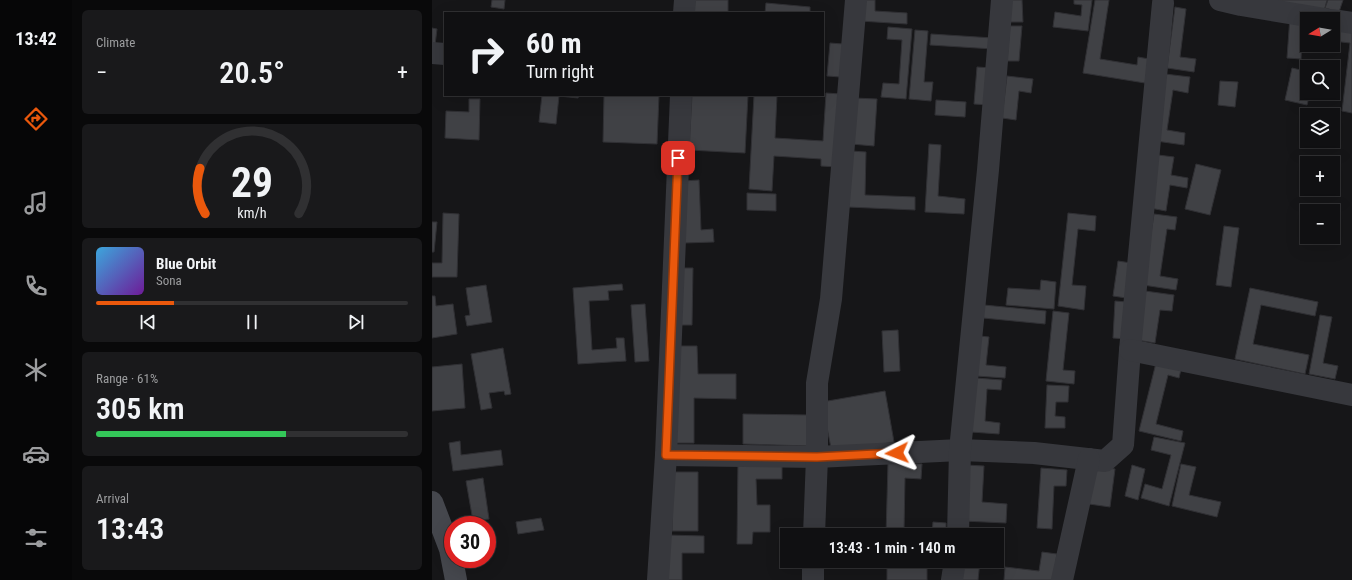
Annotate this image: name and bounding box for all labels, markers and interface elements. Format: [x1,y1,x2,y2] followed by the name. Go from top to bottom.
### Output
[1300,12,1340,52] north arrow
[1300,12,1340,244] map controls
[526,27,582,60] text: 60 m
[15,28,57,49] text: 13:42
[460,28,512,80] icon: right
[96,35,135,50] text: Climate
[219,55,285,90] text: 20.5°
[96,60,107,85] text: −
[397,60,408,85] text: +
[1300,60,1340,100] button: search
[526,61,594,82] text: Turn right
[22,105,50,133] icon: directions
[1300,108,1340,148] button: layers
[661,141,695,175] pin
[667,147,689,169] icon: arrive
[1300,156,1340,196] button: +
[231,158,273,207] text: 29
[22,189,50,217] icon: music
[1300,204,1340,244] button: −
[237,205,267,221] text: km/h
[156,255,216,273] text: Blue Orbit
[22,272,50,300] icon: phone
[156,273,182,288] text: Sona
[137,311,159,333] icon: previous
[241,311,263,333] icon: pause
[345,311,367,333] icon: next
[22,356,50,384] icon: climate
[96,371,158,386] text: Range · 61%
[96,391,185,426] text: 305 km
[876,432,918,474] position arrow
[22,440,50,468] icon: car
[96,491,129,506] text: Arrival
[96,511,164,546] text: 13:43
[444,516,496,568] speed limit sign: 30
[22,524,50,552] icon: filters
[829,539,955,557] text: 13:43 · 1 min · 140 m

